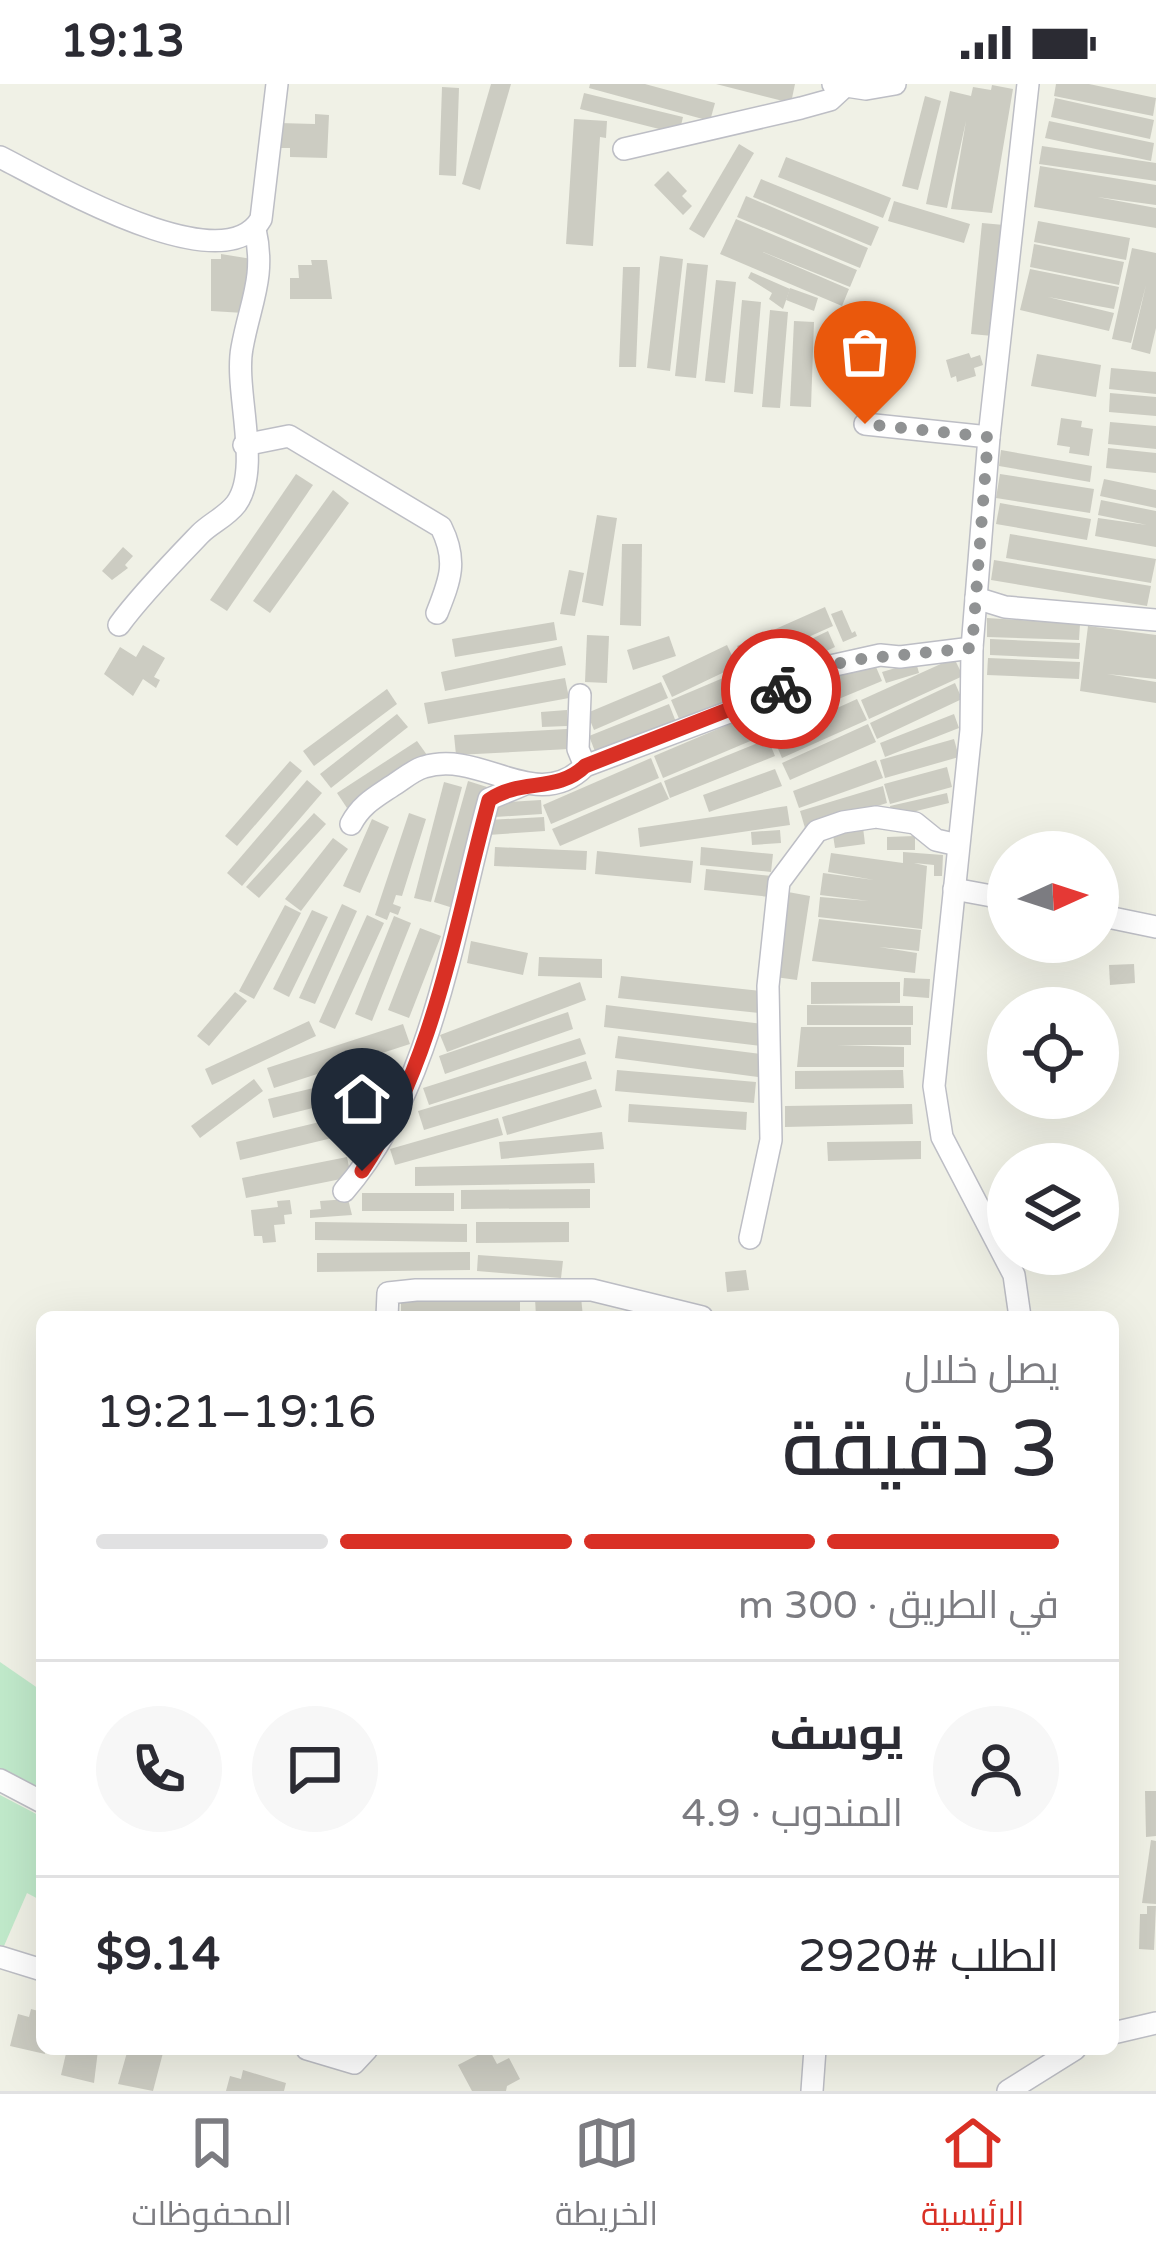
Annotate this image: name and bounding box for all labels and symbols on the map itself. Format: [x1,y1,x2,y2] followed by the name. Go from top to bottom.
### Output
[814,301,916,424] pin
[721,629,841,749] courier
[987,831,1119,963] north arrow
[311,1048,413,1171] pin

